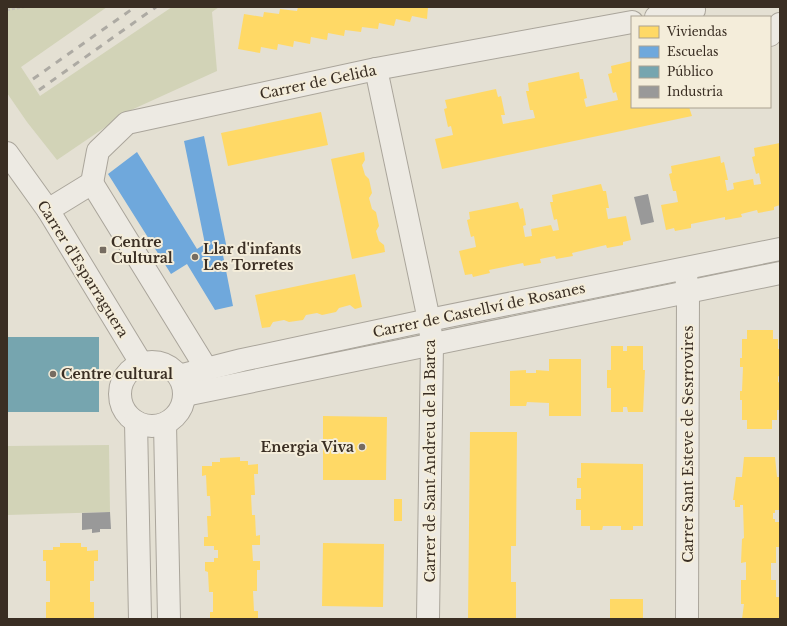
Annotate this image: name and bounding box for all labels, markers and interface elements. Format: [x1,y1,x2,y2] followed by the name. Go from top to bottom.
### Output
[631,16,771,108] legend
[666,24,727,39] text: Viviendas
[667,44,719,59] text: Escuelas
[258,61,378,103] street label: Carrer de Gelida
[667,64,714,79] text: Público
[667,84,723,99] text: Industria
[33,197,133,341] street label: Carrer d'Esparraguera
[111,233,173,267] place label: Centre Cultural
[203,240,302,274] place label: Llar d'infants Les Torretes
[98,245,108,255] marker: Centre Cultural
[190,252,200,262] marker: Llar d'infants Les Torretes
[371,279,587,341] street label: Carrer de Castellví de Rosanes
[679,325,697,563] street label: Carrer Sant Esteve de Sesrrovires
[421,339,439,583] street label: Carrer de Sant Andreu de la Barca
[61,365,173,383] place label: Centre cultural
[48,369,58,379] marker: Centre cultural
[261,438,354,456] place label: Energia Viva
[357,442,367,452] marker: Energia Viva

